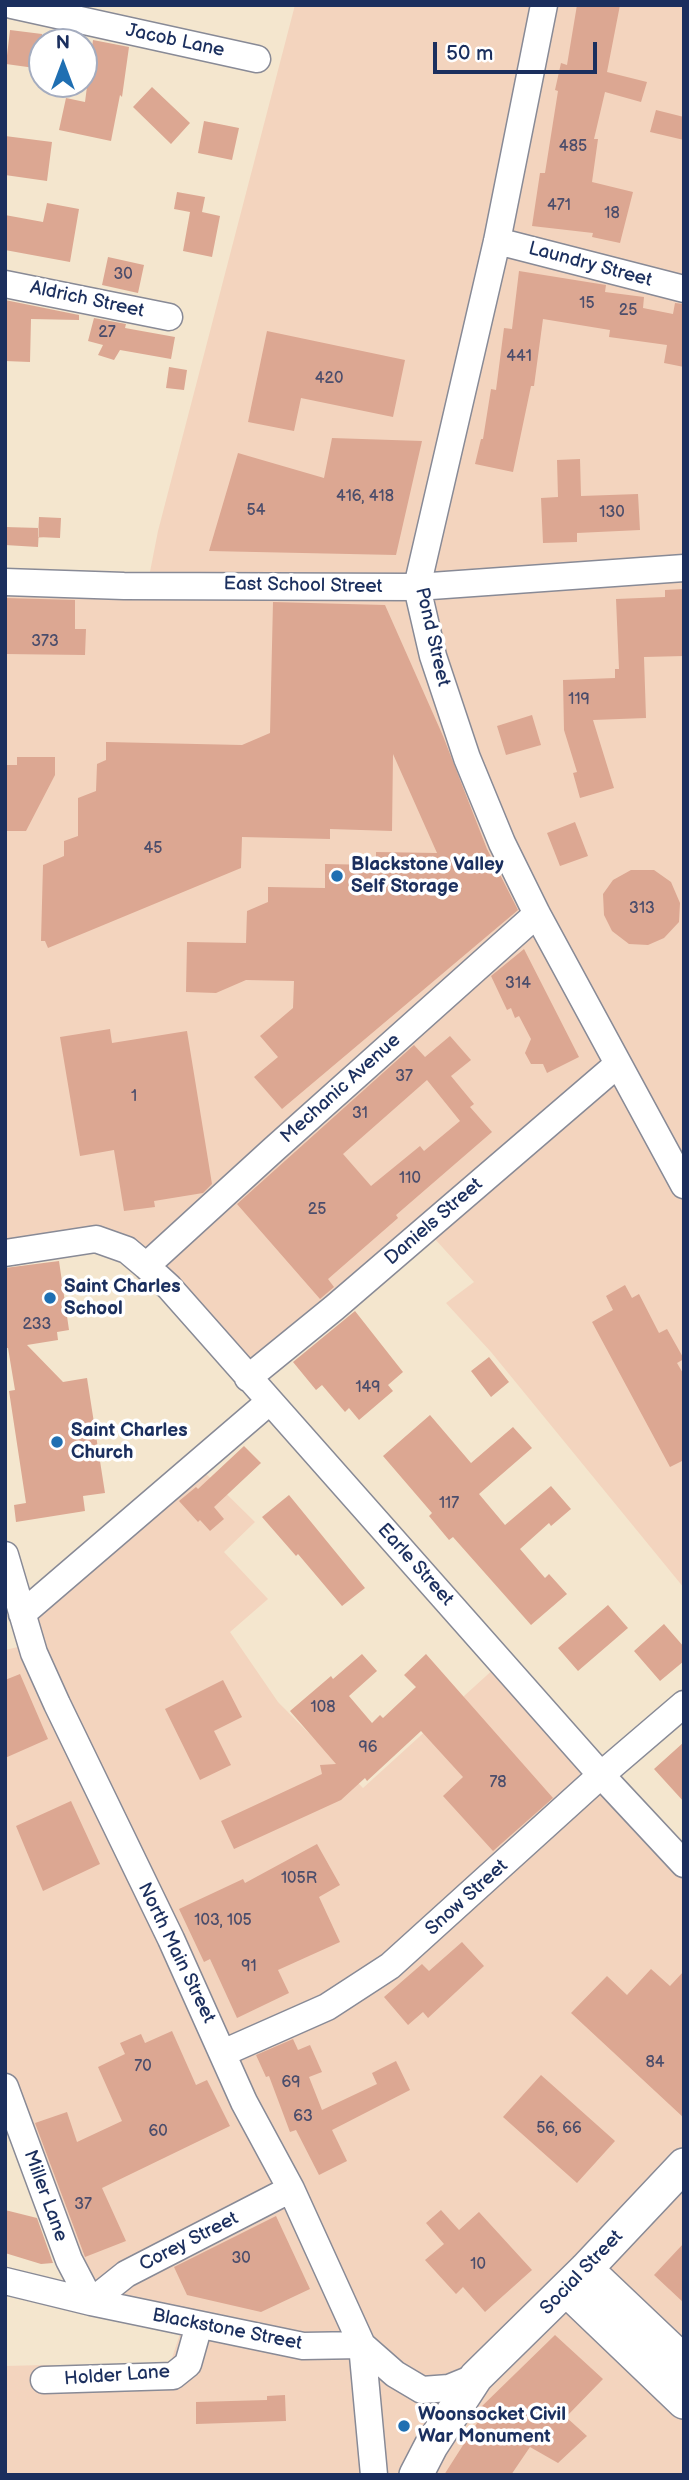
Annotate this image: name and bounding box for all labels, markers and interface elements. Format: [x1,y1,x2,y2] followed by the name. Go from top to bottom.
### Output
[124,19,226,63] street label: Jacob Lane
[28,28,98,98] north arrow
[437,28,602,72] scale bar
[56,32,70,55] text: N
[446,41,493,66] text: 50 m
[559,137,587,157] house number: 485
[547,196,571,216] house number: 471
[604,204,620,224] house number: 18
[526,238,654,292] street label: Laundry Street
[113,265,133,285] house number: 30
[28,277,146,323] street label: Aldrich Street
[579,294,595,314] house number: 15
[619,301,637,321] house number: 25
[98,323,116,343] house number: 27
[506,347,532,367] house number: 441
[315,369,343,389] house number: 420
[336,487,394,507] house number: 416, 418
[247,501,265,521] house number: 54
[599,503,625,523] house number: 130
[223,573,383,599] street label: East School Street
[410,585,454,689] street label: Pond Street
[31,632,59,652] house number: 373
[568,690,590,710] house number: 119
[144,839,162,859] house number: 45
[351,854,504,898] place label: Blackstone Valley Self Storage
[329,868,345,884] marker: Blackstone Valley Self Storage
[629,899,655,919] house number: 313
[505,974,531,994] house number: 314
[276,1029,406,1149] street label: Mechanic Avenue
[395,1067,413,1087] house number: 37
[131,1087,137,1107] house number: 1
[352,1104,368,1124] house number: 31
[399,1169,421,1189] house number: 110
[381,1173,487,1271] street label: Daniels Street
[308,1200,326,1220] house number: 25
[64,1276,181,1320] place label: Saint Charles School
[42,1290,58,1306] marker: Saint Charles School
[23,1315,51,1335] house number: 233
[355,1378,381,1398] house number: 149
[71,1420,188,1464] place label: Saint Charles Church
[49,1434,65,1450] marker: Saint Charles Church
[439,1494,459,1514] house number: 117
[372,1519,458,1611] street label: Earle Street
[311,1698,335,1718] house number: 108
[358,1738,378,1758] house number: 96
[489,1773,507,1793] house number: 78
[421,1855,513,1941] street label: Snow Street
[281,1869,317,1889] house number: 105R
[132,1879,220,2027] street label: North Main Street
[194,1911,252,1931] house number: 103, 105
[241,1957,257,1977] house number: 91
[645,2053,665,2073] house number: 84
[134,2057,152,2077] house number: 70
[281,2073,301,2093] house number: 69
[293,2107,313,2127] house number: 63
[536,2119,582,2139] house number: 56, 66
[148,2122,168,2142] house number: 60
[18,2147,72,2245] street label: Miller Lane
[74,2195,92,2215] house number: 37
[136,2207,242,2277] street label: Corey Street
[536,2226,628,2320] street label: Social Street
[231,2249,251,2269] house number: 30
[470,2255,486,2275] house number: 10
[150,2304,304,2356] street label: Blackstone Street
[63,2361,171,2391] street label: Holder Lane
[418,2404,566,2448] place label: Woonsocket Civil War Monument
[396,2418,412,2434] marker: Woonsocket Civil War Monument

